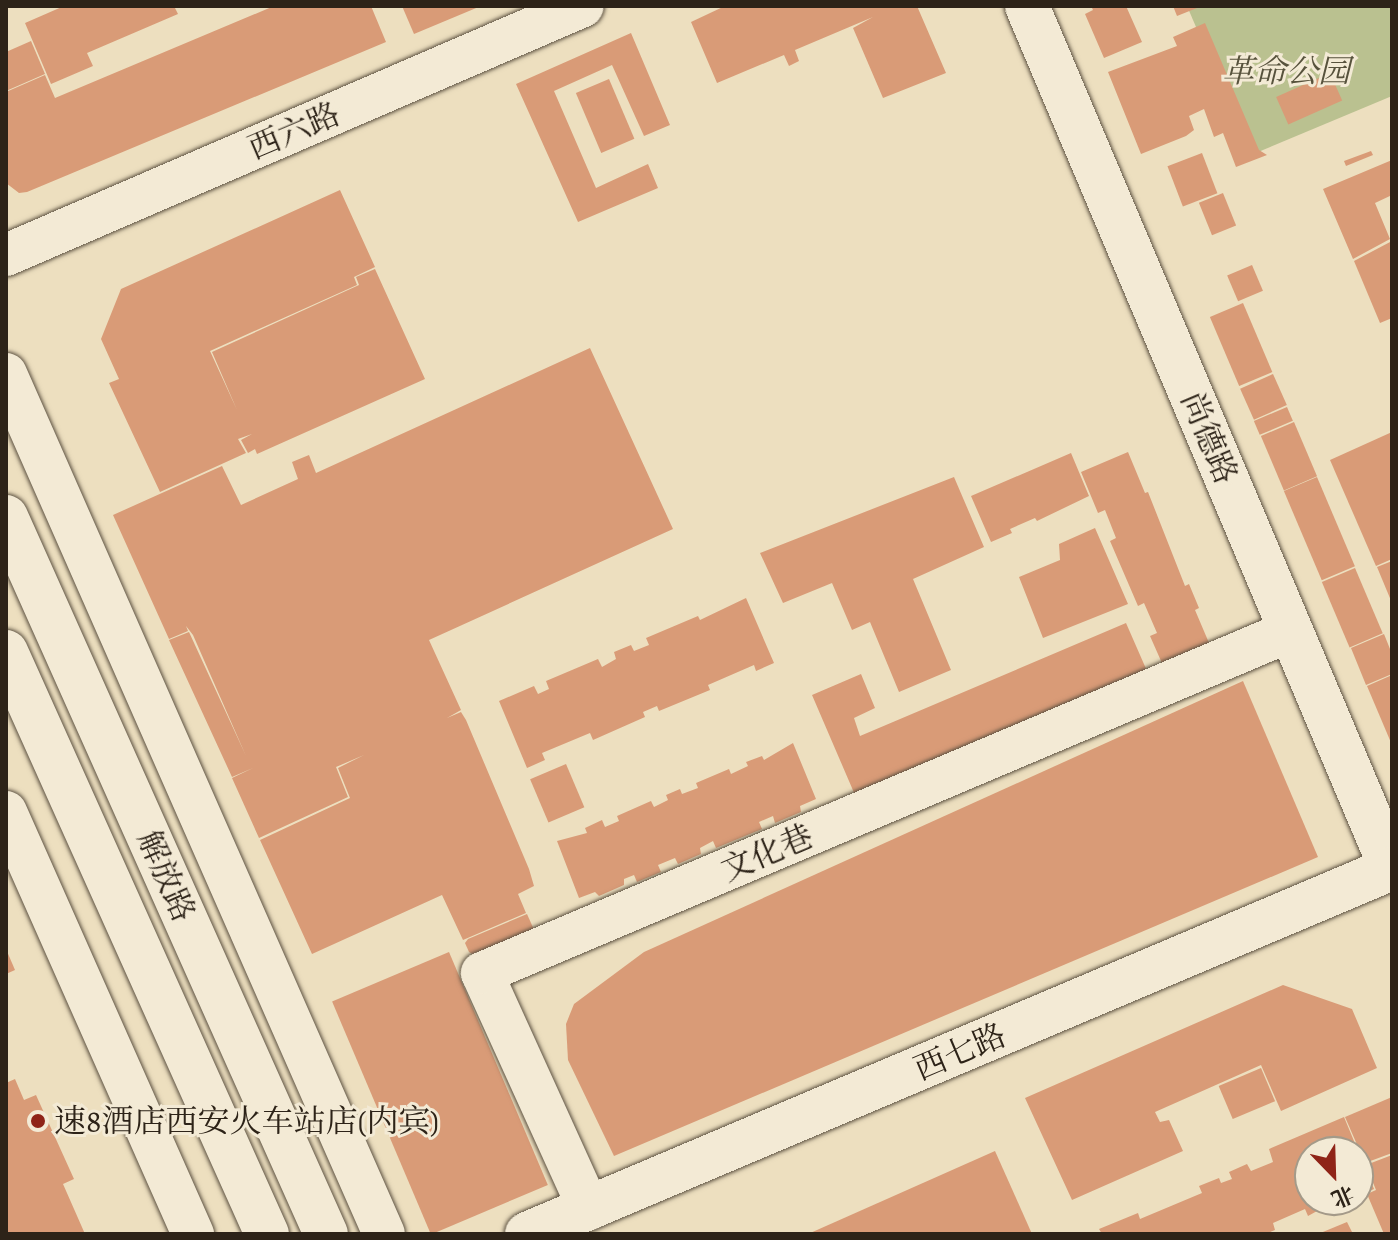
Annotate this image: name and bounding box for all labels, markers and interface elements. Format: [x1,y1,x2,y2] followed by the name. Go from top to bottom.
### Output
[1222,52,1350,90] park label: 革命公园
[242,95,346,167] street label: 西六路
[1173,386,1245,490] street label: 尚德路
[715,817,819,889] street label: 文化巷
[129,824,203,928] street label: 解放路
[908,1016,1012,1088] street label: 西七路
[54,1102,439,1140] place label: 速8酒店西安火车站店(内宾)
[29,1112,47,1130] marker: 速8酒店西安火车站店(内宾)
[1294,1136,1374,1216] north arrow
[1327,1178,1359,1214] text: 北

